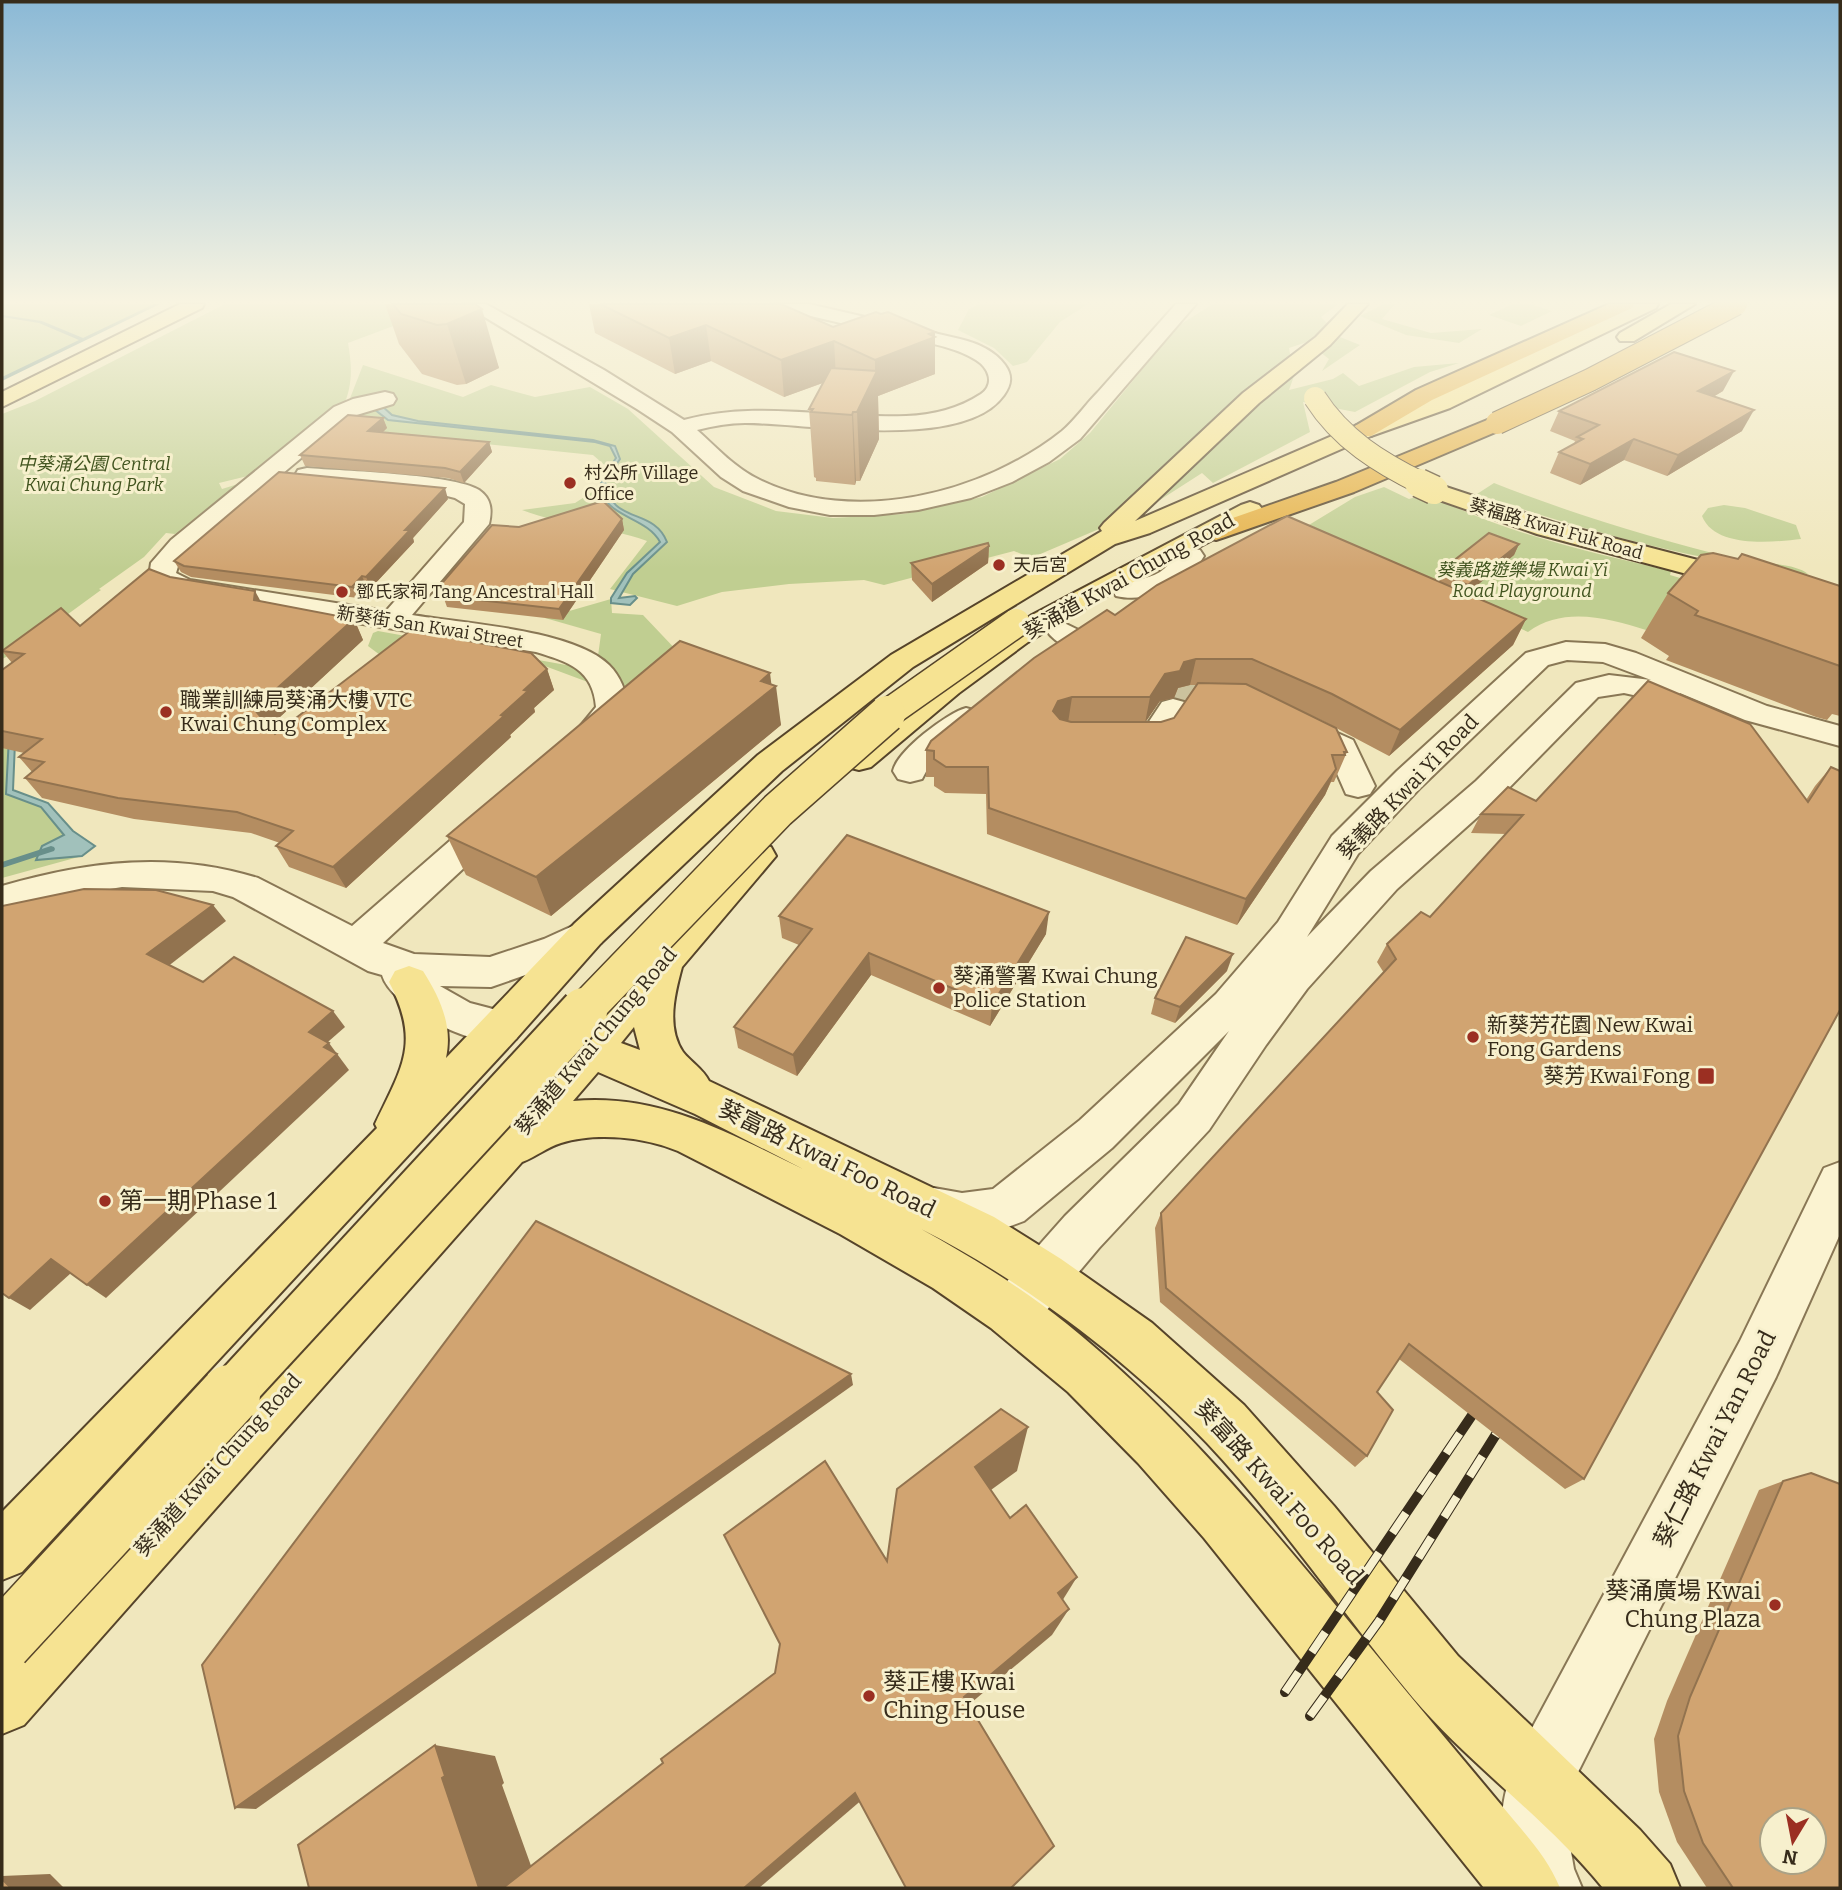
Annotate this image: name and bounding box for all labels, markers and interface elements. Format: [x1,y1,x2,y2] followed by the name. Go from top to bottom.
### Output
[18,453,170,496] park label: 中葵涌公園 Central Kwai Chung Park
[584,462,698,505] place label: 村公所 Village Office
[562,475,578,491] marker: 村公所 Village Office
[1467,494,1646,564] street label: 葵福路 Kwai Fuk Road
[1019,507,1239,645] street label: 葵涌道 Kwai Chung Road
[1013,554,1067,576] place label: 天后宮
[991,557,1007,573] marker: 天后宮
[1436,559,1608,602] park label: 葵義路遊樂場 Kwai Yi Road Playground
[356,581,594,603] place label: 鄧氏家祠 Tang Ancestral Hall
[334,584,350,600] marker: 鄧氏家祠 Tang Ancestral Hall
[335,601,525,653] street label: 新葵街 San Kwai Street
[180,687,413,737] place label: 職業訓練局葵涌大樓 VTC Kwai Chung Complex
[158,704,174,720] marker: 職業訓練局葵涌大樓 VTC Kwai Chung Complex
[1332,709,1484,865] street label: 葵義路 Kwai Yi Road
[510,942,682,1140] street label: 葵涌道 Kwai Chung Road
[953,963,1158,1013] place label: 葵涌警署 Kwai Chung Police Station
[931,980,947,996] marker: 葵涌警署 Kwai Chung Police Station
[1487,1012,1693,1062] place label: 新葵芳花園 New Kwai Fong Gardens
[1465,1029,1481,1045] marker: 新葵芳花園 New Kwai Fong Gardens
[1543,1063,1690,1089] place label: 葵芳 Kwai Fong
[1696,1066,1716,1086] marker: 葵芳 Kwai Fong
[714,1094,940,1224] street label: 葵富路 Kwai Foo Road
[119,1187,277,1215] place label: 第一期 Phase 1
[97,1193,113,1209] marker: 第一期 Phase 1
[1648,1326,1782,1552] street label: 葵仁路 Kwai Yan Road
[129,1368,307,1562] street label: 葵涌道 Kwai Chung Road
[1189,1394,1369,1590] street label: 葵富路 Kwai Foo Road
[1605,1577,1761,1633] place label: 葵涌廣場 Kwai Chung Plaza
[1767,1597,1783,1613] marker: 葵涌廣場 Kwai Chung Plaza
[883,1668,1025,1724] place label: 葵正樓 Kwai Ching House
[861,1688,877,1704] marker: 葵正樓 Kwai Ching House
[1758,1806,1828,1876] north arrow
[1781,1845,1799,1870] text: N

